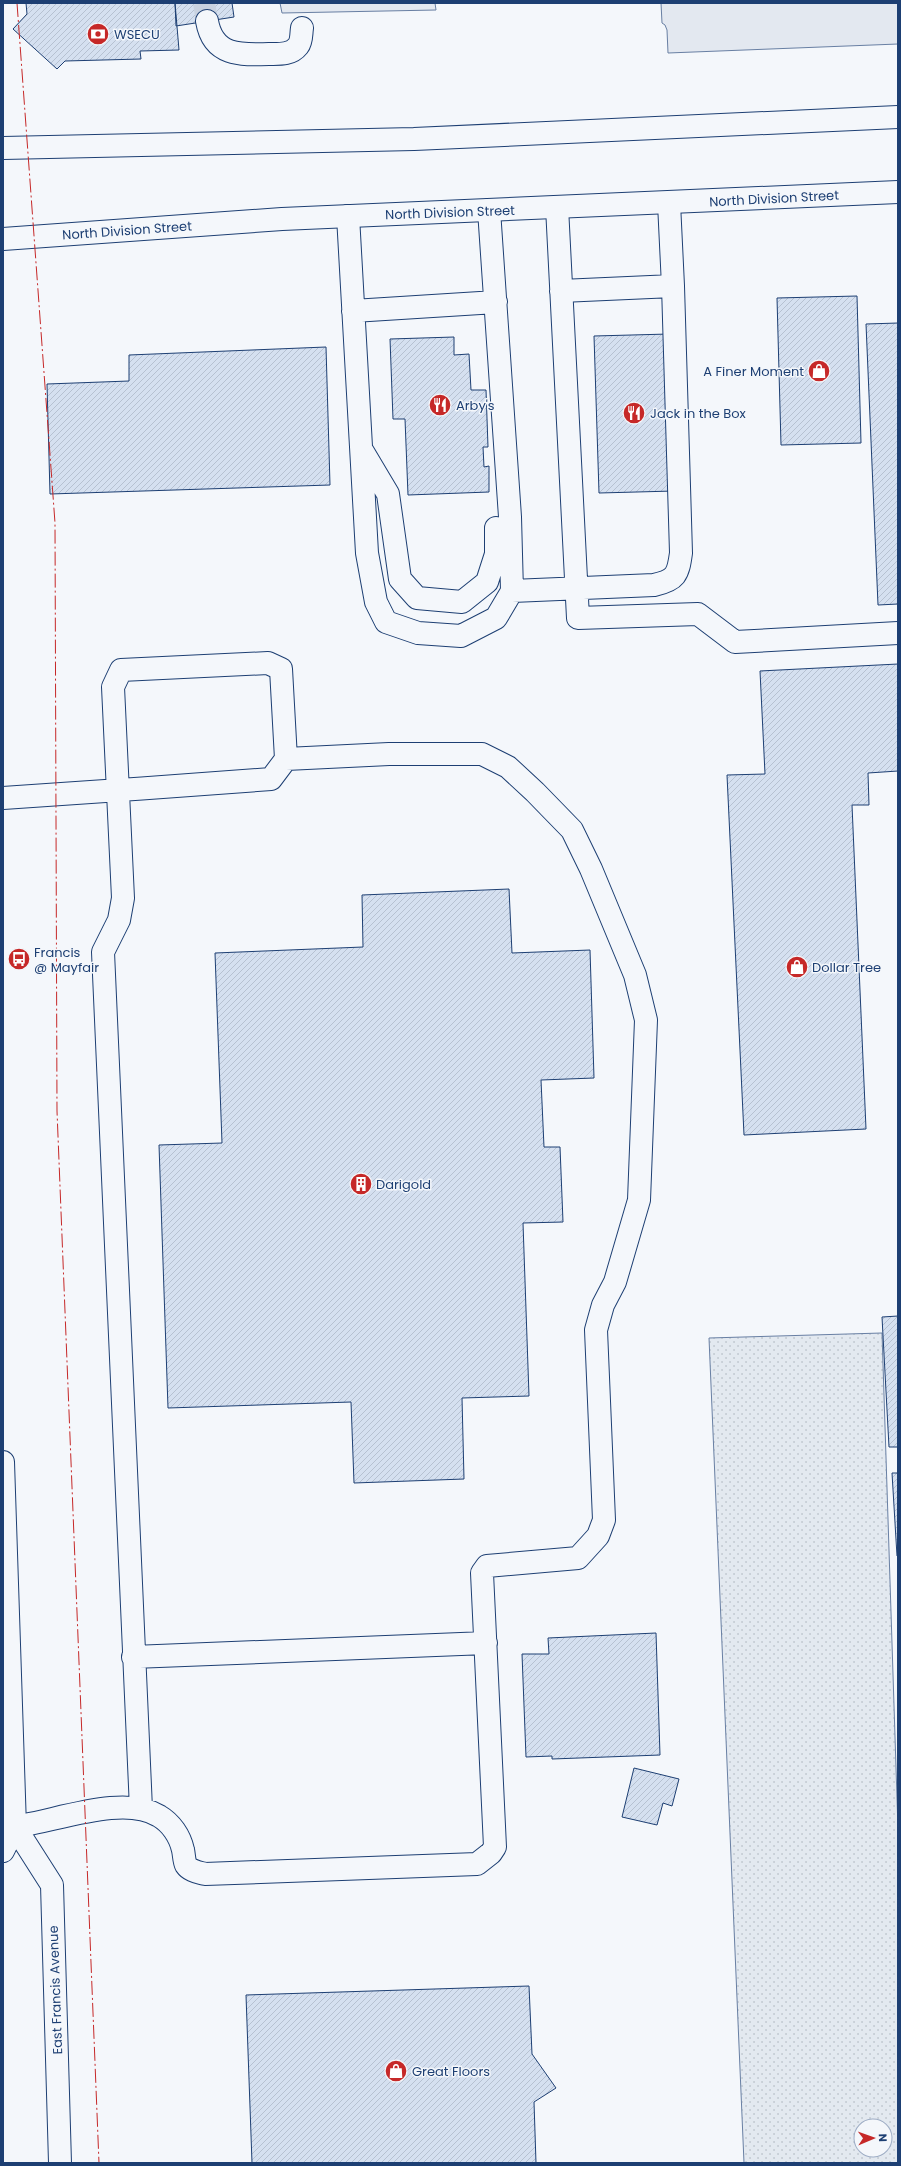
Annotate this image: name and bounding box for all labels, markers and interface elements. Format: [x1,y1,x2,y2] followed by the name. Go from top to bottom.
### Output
[85,21,111,47] bank icon: WSECU
[114,25,160,44] place label: WSECU
[709,186,840,211] street label: North Division Street
[385,201,516,224] street label: North Division Street
[62,216,193,245] street label: North Division Street
[806,358,832,384] shop icon: A Finer Moment
[703,362,804,381] place label: A Finer Moment
[427,392,453,418] restaurant icon: Arby's
[456,396,495,415] place label: Arby's
[621,400,647,426] restaurant icon: Jack in the Box
[650,404,747,423] place label: Jack in the Box
[34,943,99,977] place label: Francis @ Mayfair
[6,946,32,972] bus stop icon: Francis @ Mayfair
[784,954,810,980] shop icon: Dollar Tree
[812,958,881,977] place label: Dollar Tree
[348,1171,374,1197] building icon: Darigold
[376,1175,431,1194] place label: Darigold
[44,1925,67,2055] street label: East Francis Avenue
[383,2058,409,2084] shop icon: Great Floors
[412,2062,490,2081] place label: Great Floors
[853,2118,893,2158] north arrow
[875,2133,891,2142] text: N

